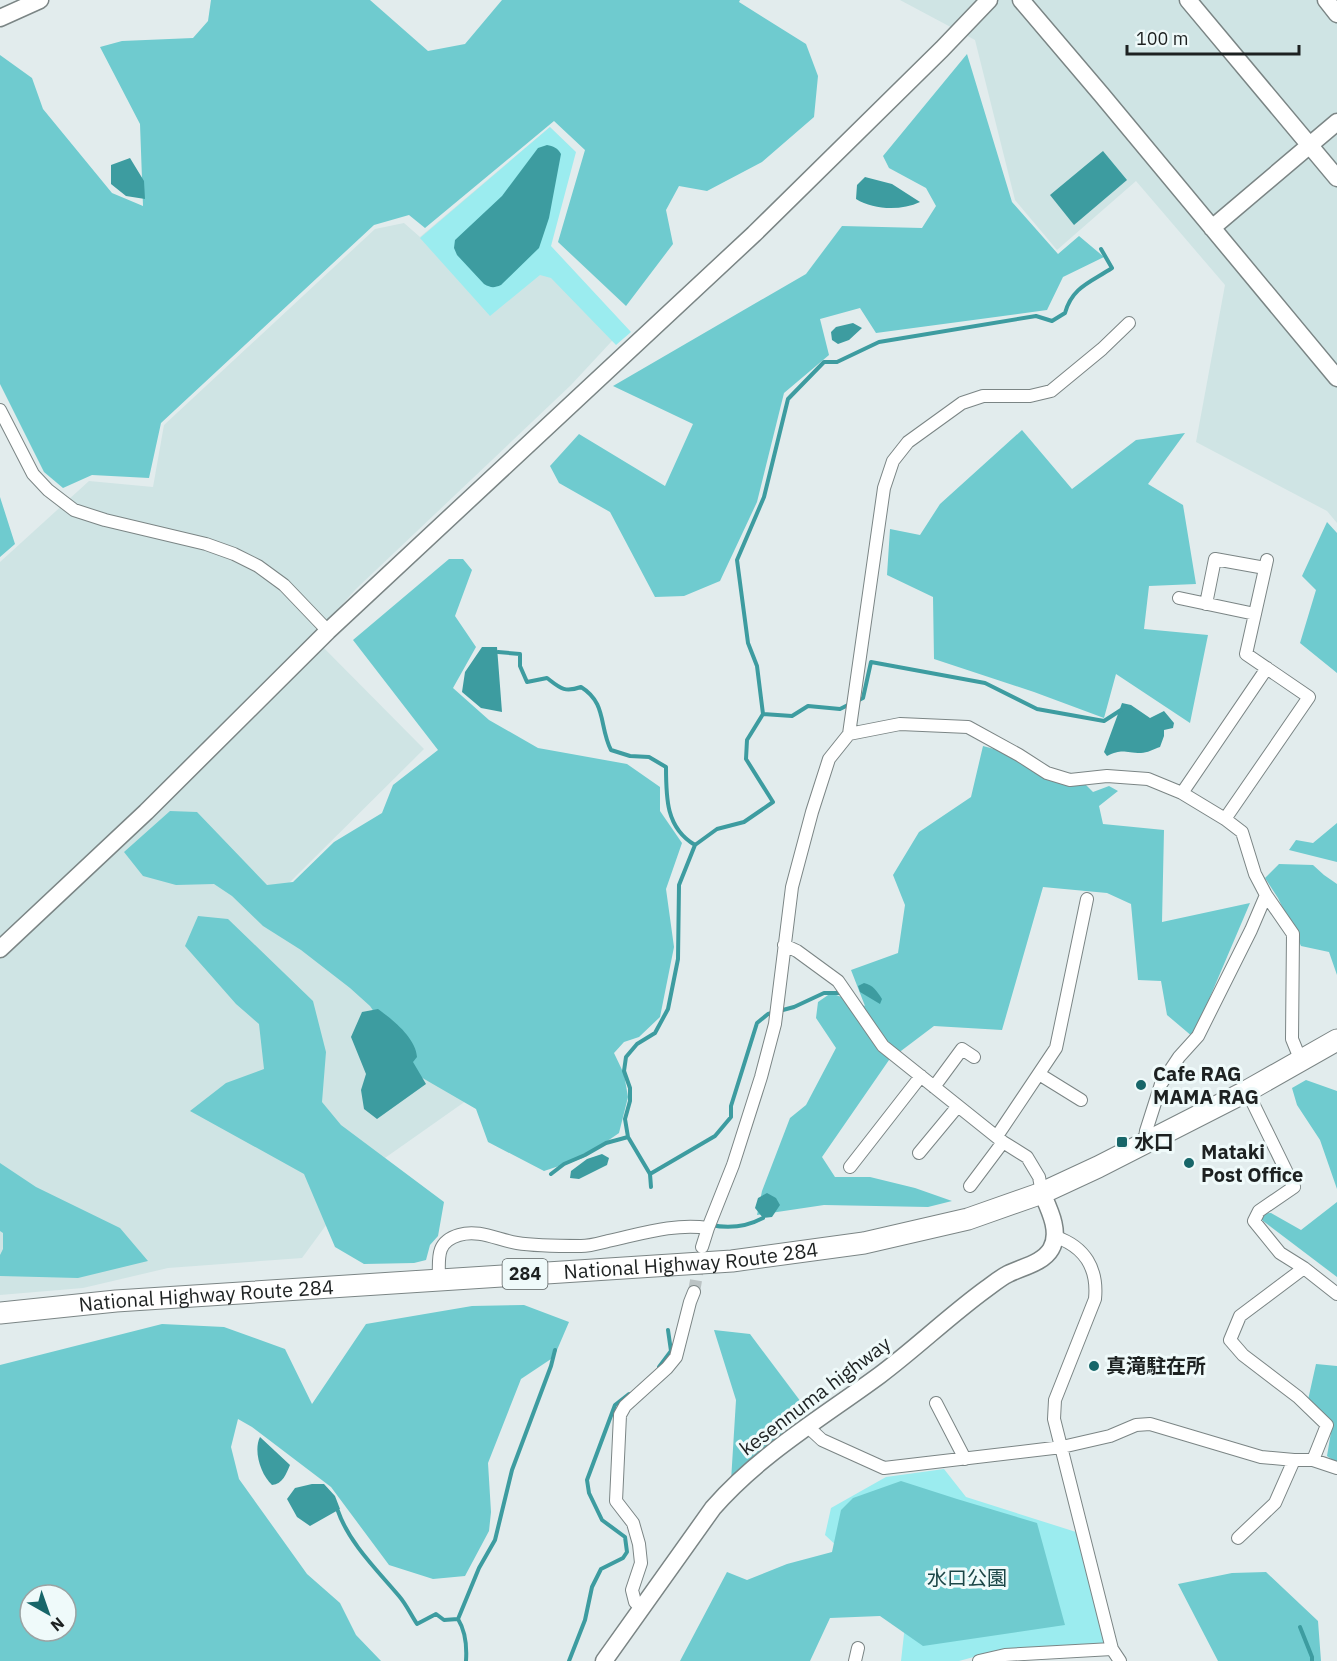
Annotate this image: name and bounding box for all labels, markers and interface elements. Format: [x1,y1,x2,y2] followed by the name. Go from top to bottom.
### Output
[1127,18,1300,56] scale bar
[1136,27,1188,50] text: 100 m
[1153,1060,1259,1110] place label: Cafe RAG MAMA RAG
[1134,1078,1148,1092] marker: Cafe RAG MAMA RAG
[1134,1128,1174,1155] place label: 水口
[1115,1135,1129,1149] marker: 水口
[1201,1138,1303,1188] place label: Mataki Post Office
[1182,1156,1196,1170] marker: Mataki Post Office
[563,1235,820,1285] street label: National Highway Route 284
[502,1259,548,1289] road number: 284
[77,1273,335,1318] street label: National Highway Route 284
[734,1330,896,1461] street label: kesennuma highway
[1106,1352,1206,1379] place label: 真滝駐在所
[1087,1359,1101,1373] marker: 真滝駐在所
[927,1564,1007,1591] park label: 水口公園
[18,1583,78,1643] north arrow
[47,1613,69,1636] text: N

